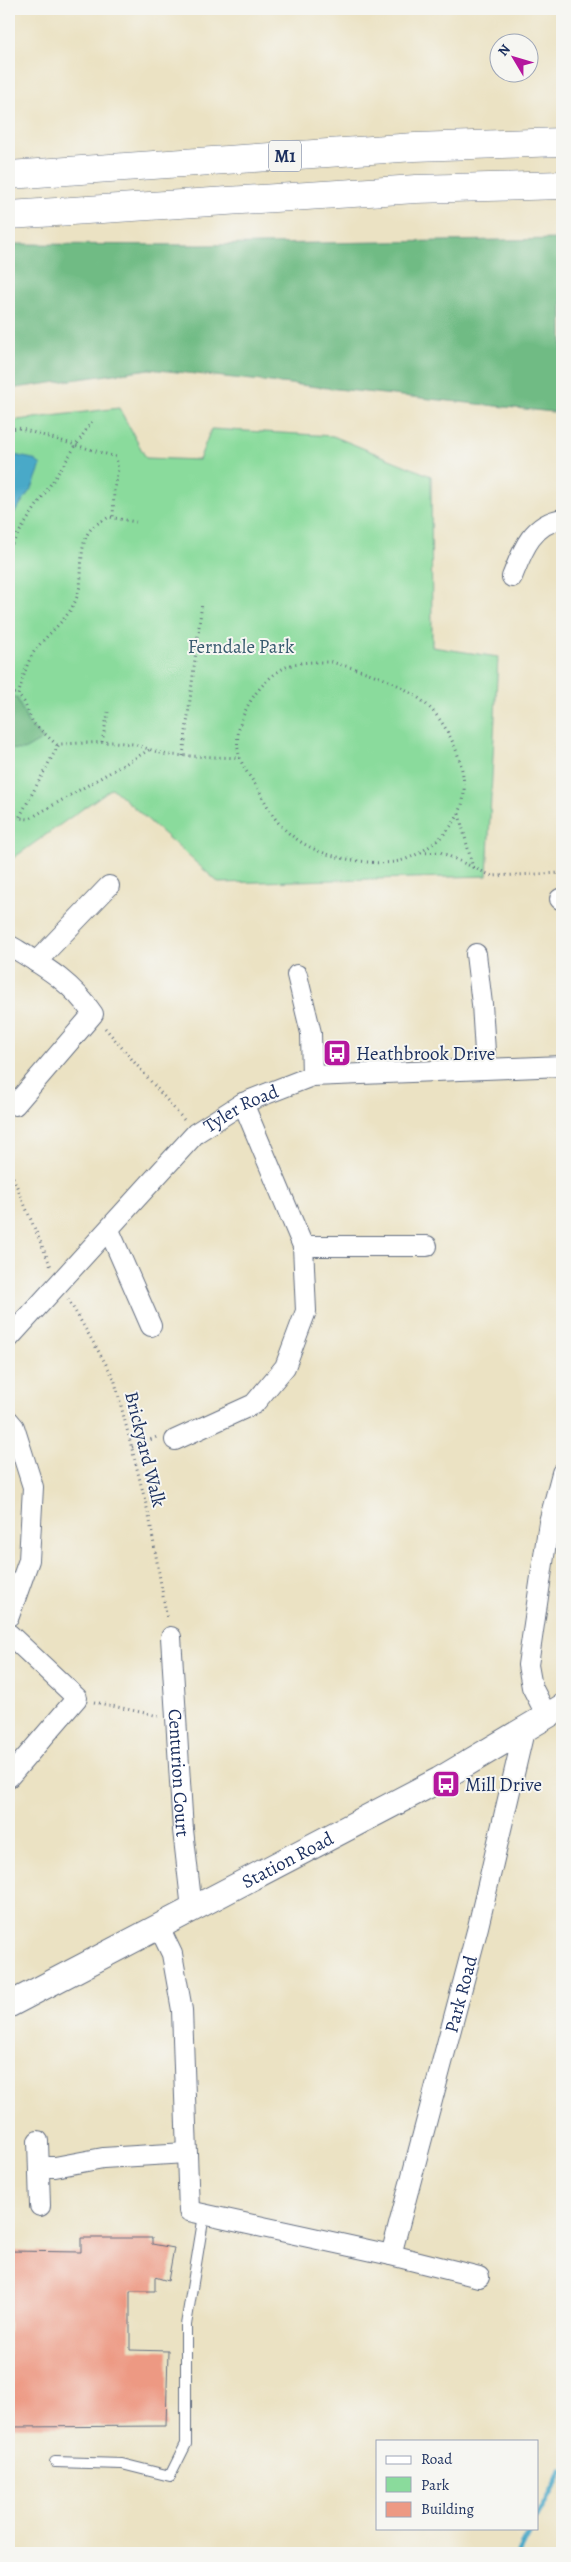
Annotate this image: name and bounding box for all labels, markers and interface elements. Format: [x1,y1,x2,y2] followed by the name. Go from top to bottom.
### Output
[488,32,538,82] north arrow
[494,40,515,60] text: N
[269,140,301,172] road number: M1
[188,634,295,660] park label: Ferndale Park
[322,1038,352,1068] bus stop icon: Heathbrook Drive
[356,1041,495,1067] place label: Heathbrook Drive
[199,1078,283,1139] street label: Tyler Road
[118,1389,172,1510] street label: Brickyard Walk
[161,1708,196,1838] street label: Centurion Court
[431,1769,461,1799] bus stop icon: Mill Drive
[465,1772,542,1798] place label: Mill Drive
[237,1825,339,1895] street label: Station Road
[438,1952,484,2036] street label: Park Road
[376,2440,538,2530] legend
[421,2449,453,2469] text: Road
[421,2475,450,2495] text: Park
[421,2499,474,2519] text: Building

